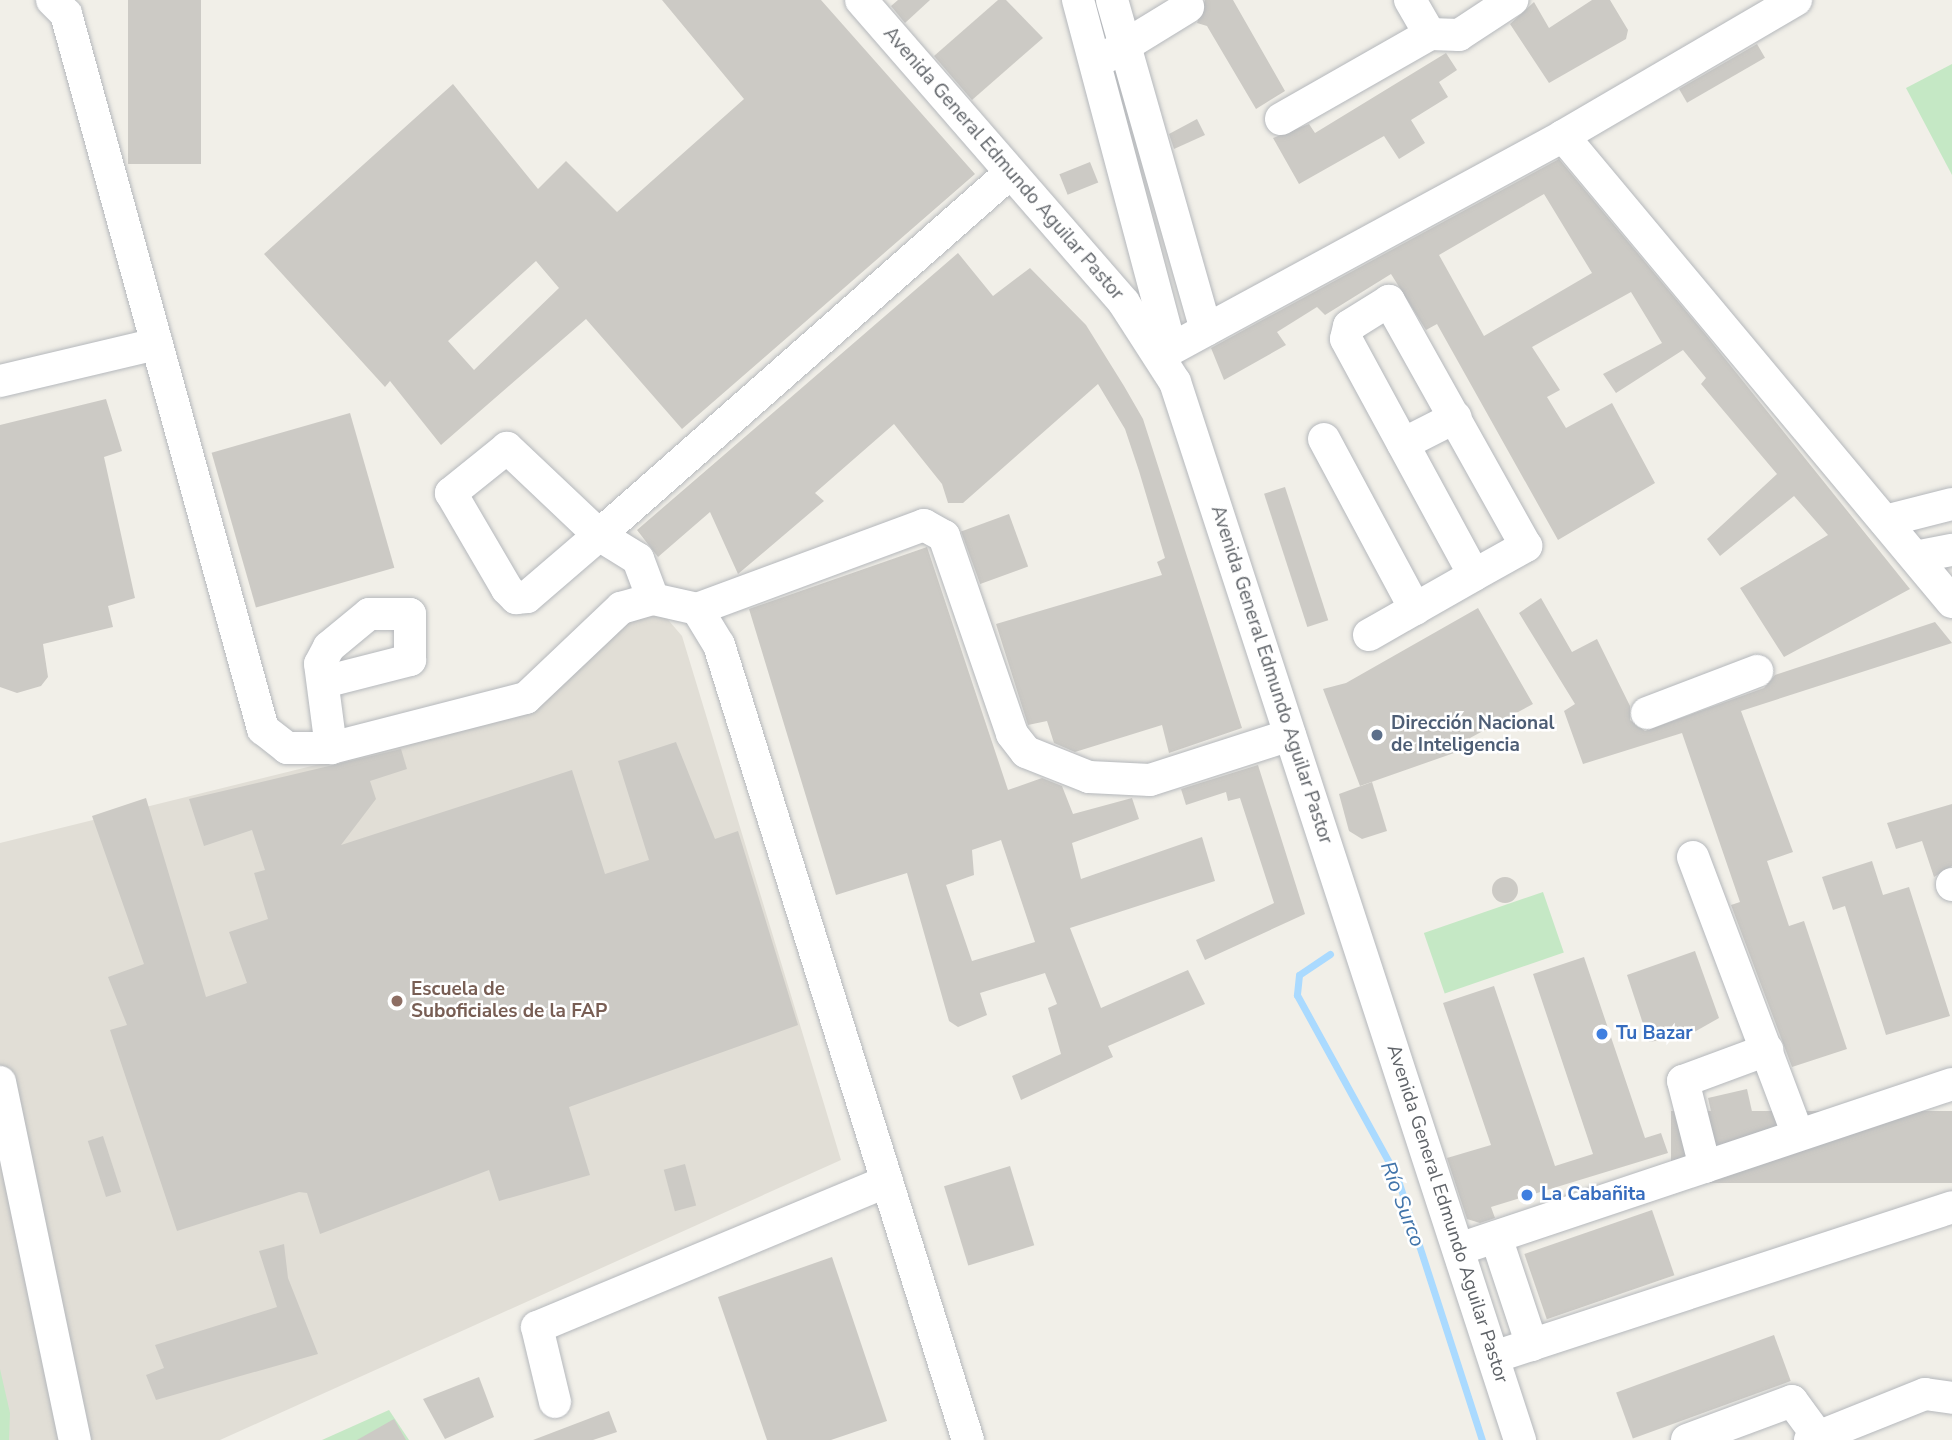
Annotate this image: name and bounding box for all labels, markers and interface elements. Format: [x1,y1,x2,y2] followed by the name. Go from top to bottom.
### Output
[878,23,1128,305] street label: Avenida General Edmundo Aguilar Pastor
[1205,503,1337,847] street label: Avenida General Edmundo Aguilar Pastor
[1391,713,1555,757] place label: Dirección Nacional de Inteligencia
[1369,727,1385,743] marker: Dirección Nacional de Inteligencia
[411,979,607,1023] place label: Escuela de Suboficiales de la FAP
[389,993,405,1009] marker: Escuela de Suboficiales de la FAP
[1616,1023,1693,1045] place label: Tu Bazar
[1594,1026,1610,1042] marker: Tu Bazar
[1381,1042,1513,1386] street label: Avenida General Edmundo Aguilar Pastor
[1375,1158,1431,1250] water label: Río Surco
[1541,1184,1646,1206] place label: La Cabañita
[1519,1187,1535,1203] marker: La Cabañita

